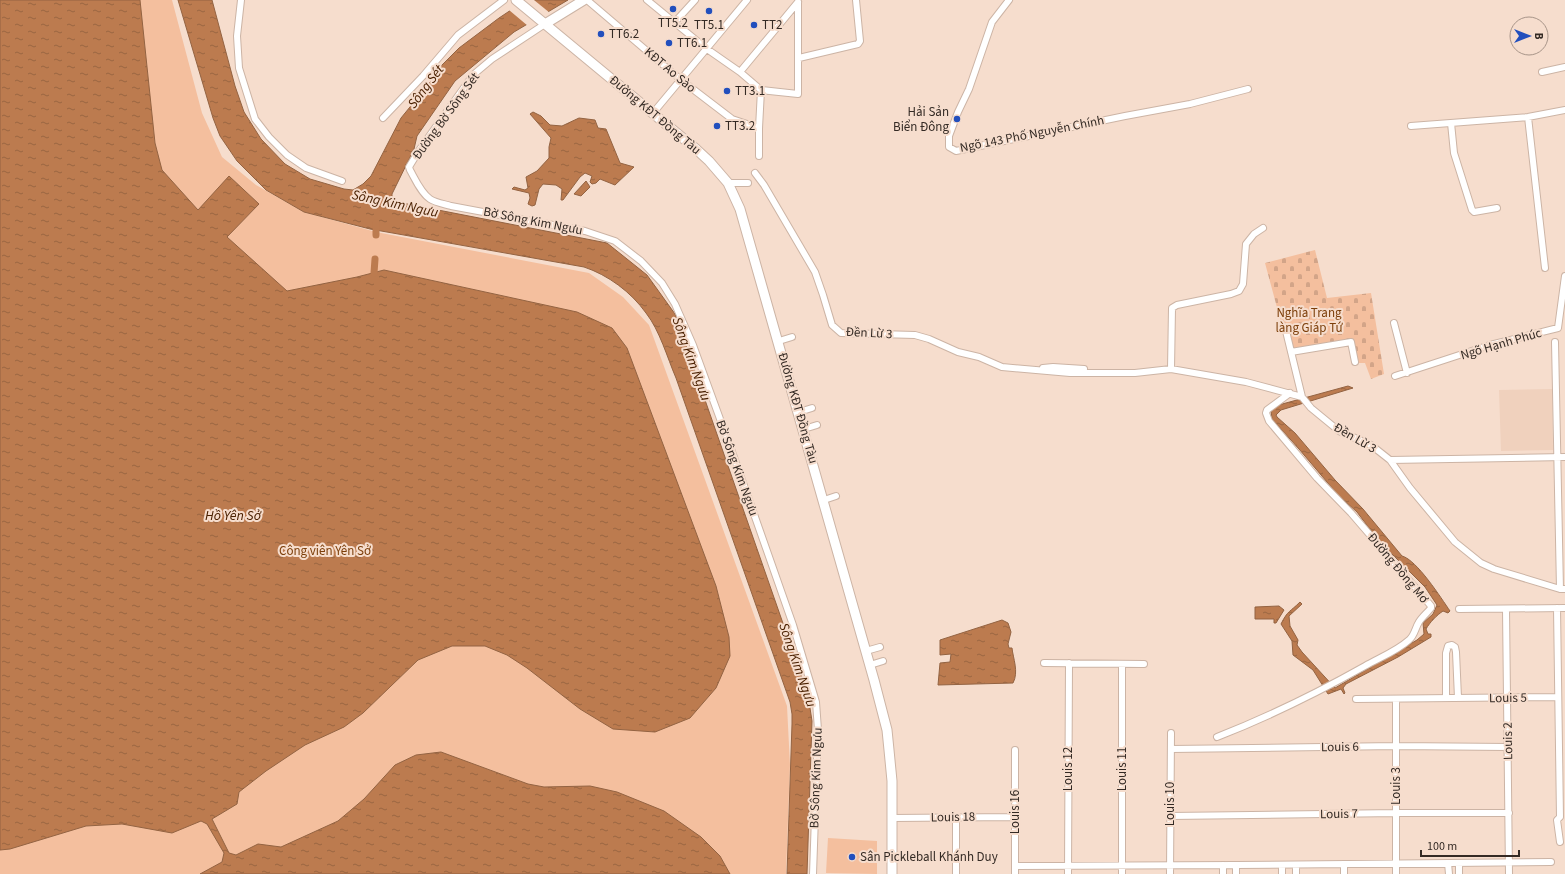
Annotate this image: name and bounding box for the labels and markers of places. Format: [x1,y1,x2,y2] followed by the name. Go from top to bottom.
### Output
[668,4,678,14] marker: TT5.2
[704,6,714,16] marker: TT5.1
[658,14,688,32] place label: TT5.2
[694,16,724,34] place label: TT5.1
[762,16,782,34] place label: TT2
[749,20,759,30] marker: TT2
[609,25,639,43] place label: TT6.2
[596,29,606,39] marker: TT6.2
[677,34,707,52] place label: TT6.1
[664,38,674,48] marker: TT6.1
[735,82,765,100] place label: TT3.1
[722,86,732,96] marker: TT3.1
[893,103,949,136] place label: Hải Sản Biển Đông
[952,114,962,124] marker: Hải Sản Biển Đông
[725,117,755,135] place label: TT3.2
[712,121,722,131] marker: TT3.2
[860,848,998,866] place label: Sân Pickleball Khánh Duy
[847,852,857,862] marker: Sân Pickleball Khánh Duy

